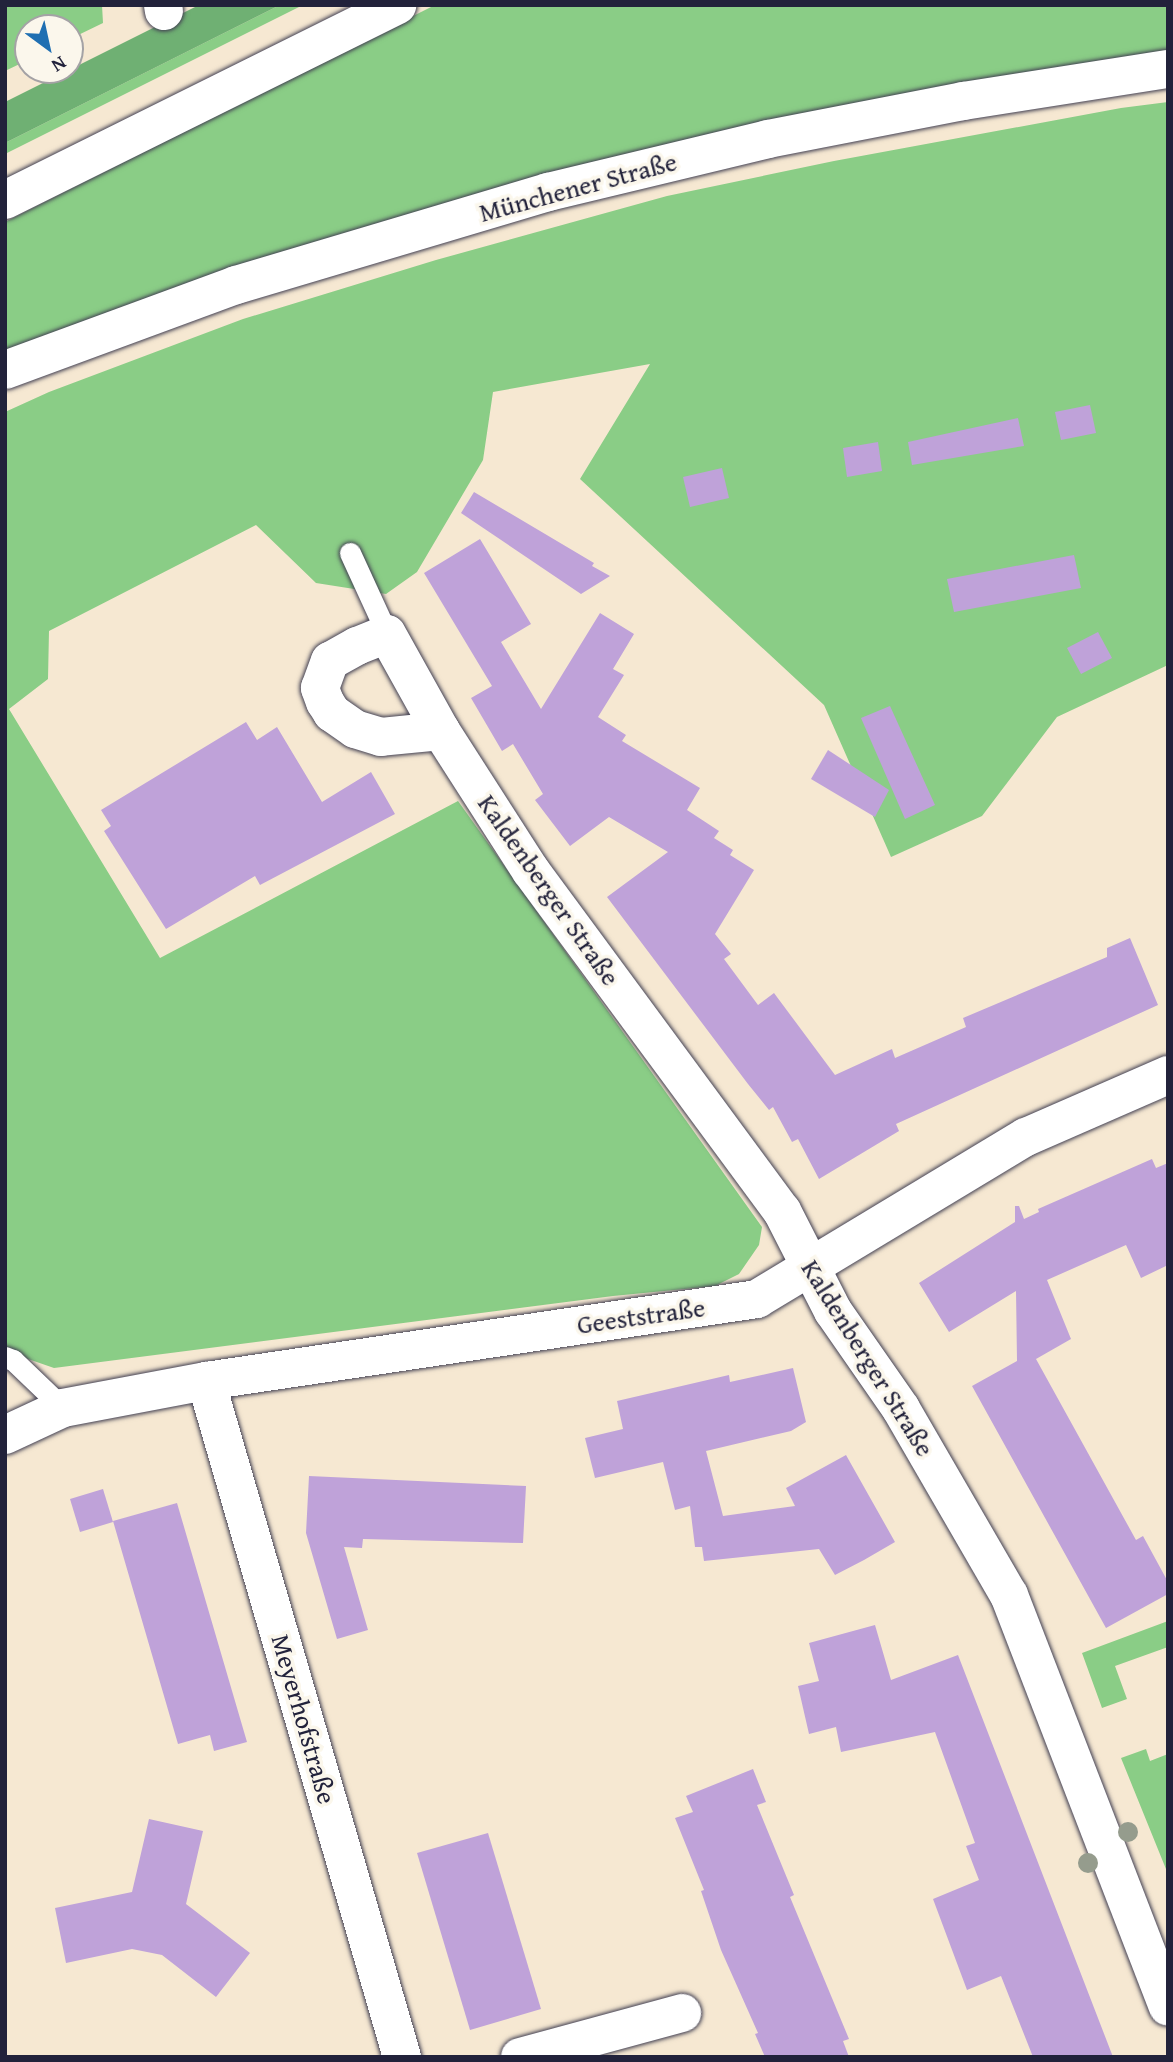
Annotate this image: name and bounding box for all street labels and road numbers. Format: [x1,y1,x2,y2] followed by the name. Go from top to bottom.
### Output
[476,146,680,228] street label: Münchener Straße
[472,789,626,991] street label: Kaldenberger Straße
[795,1254,941,1462] street label: Kaldenberger Straße
[575,1292,707,1340] street label: Geeststraße
[265,1631,343,1807] street label: Meyerhofstraße

